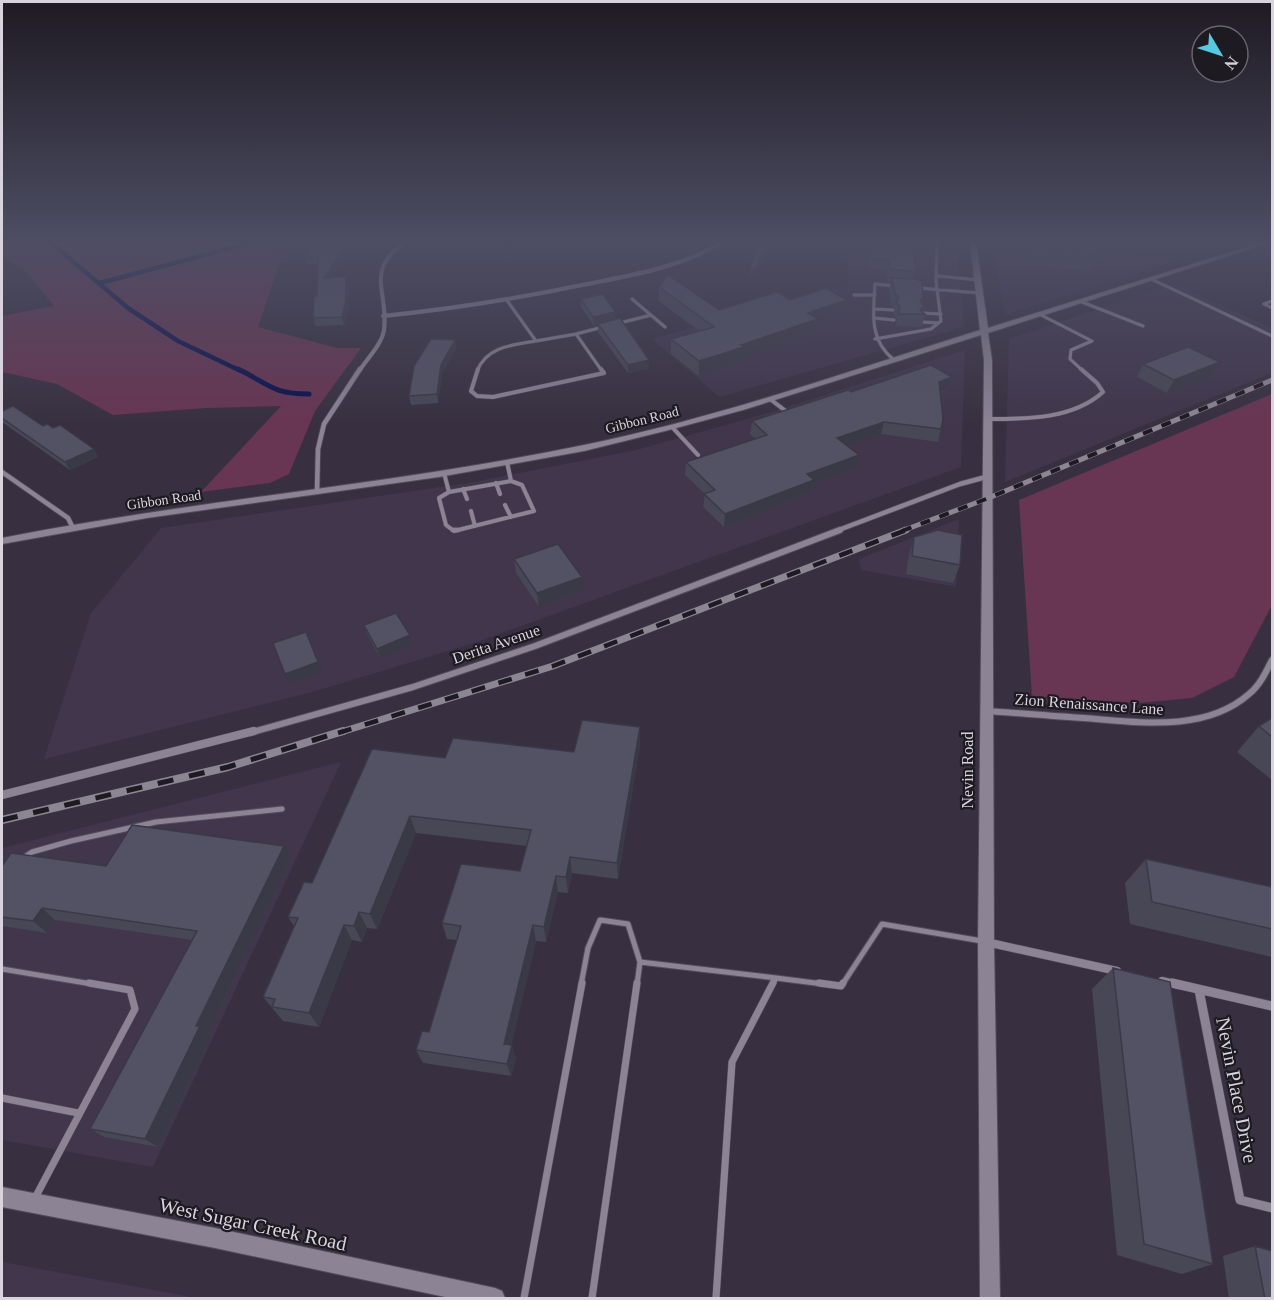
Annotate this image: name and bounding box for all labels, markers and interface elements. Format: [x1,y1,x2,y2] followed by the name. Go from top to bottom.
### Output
[1190,24,1250,84] north arrow
[1221,53,1242,73] text: N
[604,404,680,436] street label: Gibbon Road
[126,487,202,513] street label: Gibbon Road
[450,621,542,667] street label: Derita Avenue
[1014,690,1164,718] street label: Zion Renaissance Lane
[959,732,976,808] street label: Nevin Road
[1212,1015,1262,1165] street label: Nevin Place Drive
[157,1193,349,1256] street label: West Sugar Creek Road

